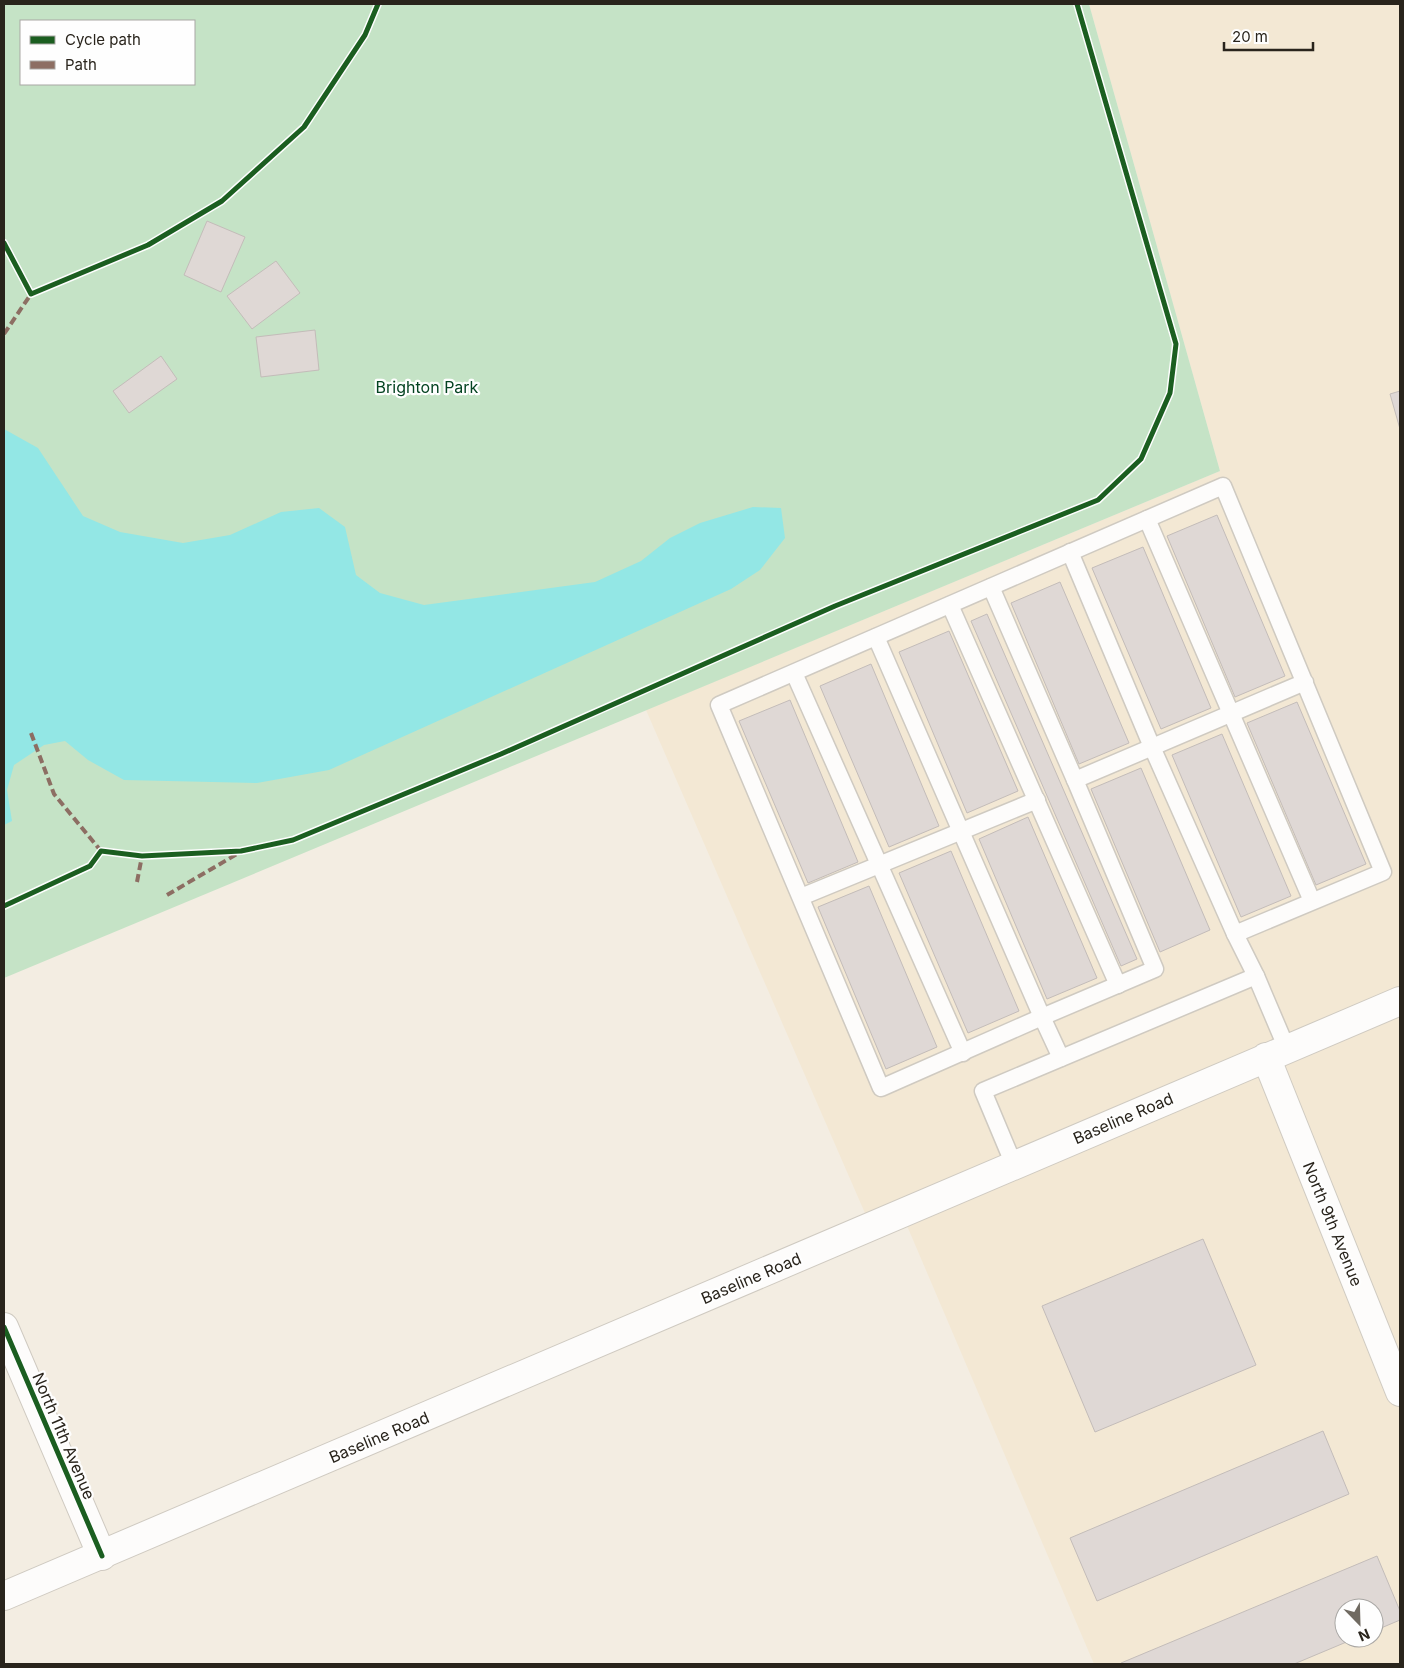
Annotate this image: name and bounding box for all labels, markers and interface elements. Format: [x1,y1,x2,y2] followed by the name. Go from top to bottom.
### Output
[20,20,195,85] legend
[1224,20,1313,52] scale bar
[1232,27,1268,46] text: 20 m
[65,30,141,49] text: Cycle path
[65,55,97,74] text: Path
[376,377,479,397] park label: Brighton Park
[1070,1088,1176,1148] street label: Baseline Road
[1299,1159,1367,1289] street label: North 9th Avenue
[698,1248,804,1308] street label: Baseline Road
[28,1370,100,1502] street label: North 11th Avenue
[326,1407,432,1467] street label: Baseline Road
[1334,1598,1384,1648] north arrow
[1356,1626,1373,1645] text: N

